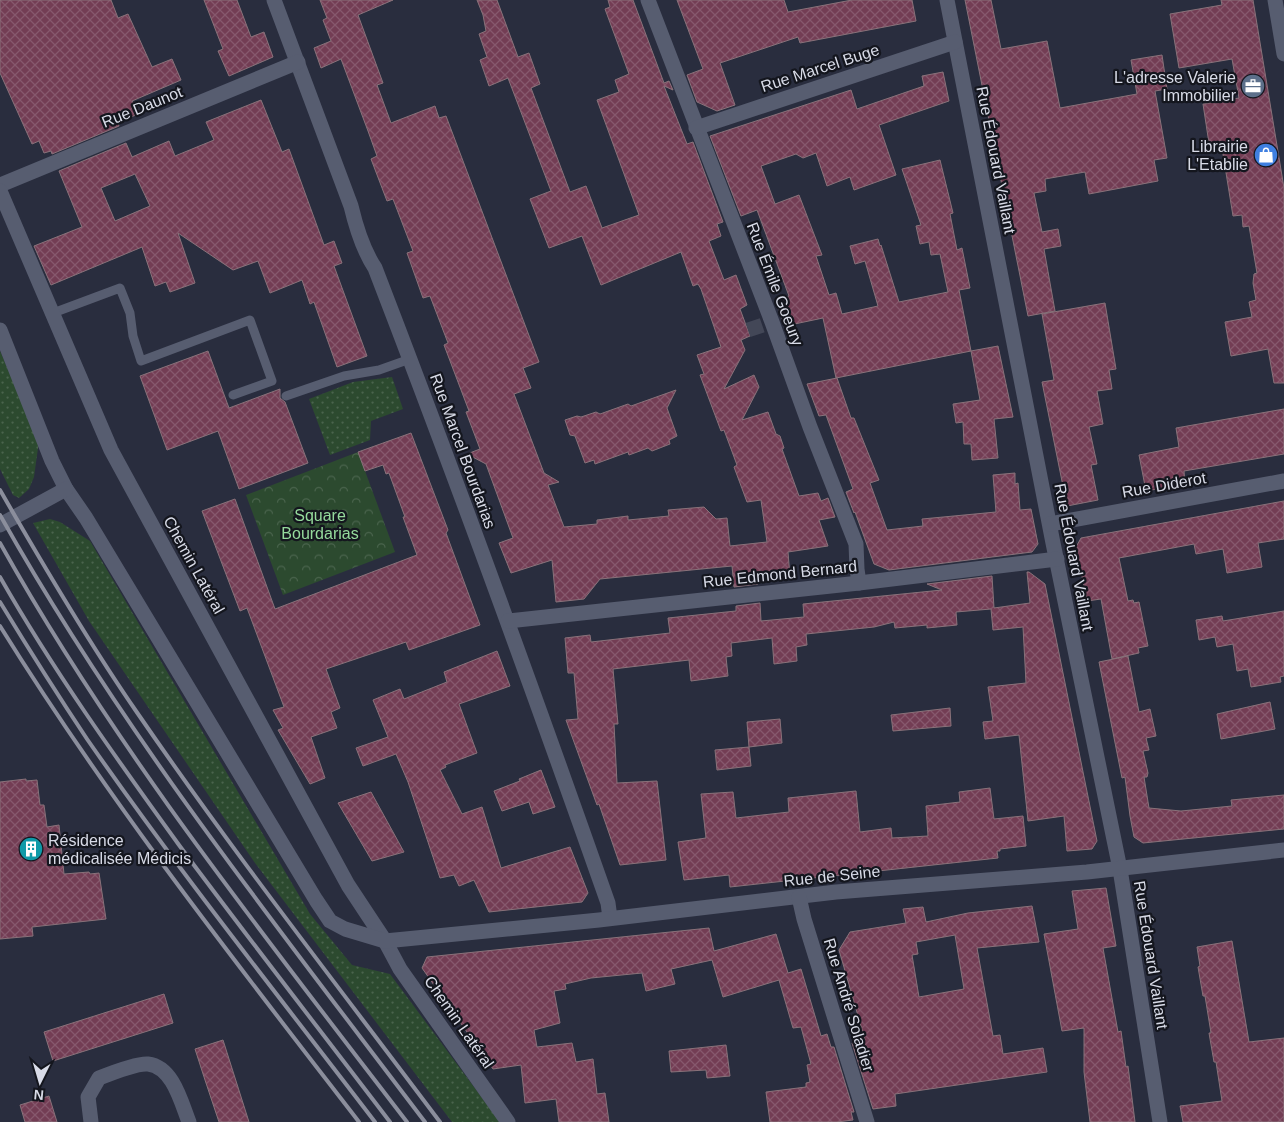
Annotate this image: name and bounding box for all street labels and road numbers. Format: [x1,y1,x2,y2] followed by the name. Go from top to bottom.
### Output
[759,41,882,95] street label: Rue Marcel Buge
[99,83,185,131] street label: Rue Daunot
[973,85,1020,236] street label: Rue Édouard Vaillant
[744,220,807,348] street label: Rue Émile Goeury
[427,371,499,531] street label: Rue Marcel Bourdarias
[1120,469,1208,501] street label: Rue Diderot
[1051,482,1098,633] street label: Rue Édouard Vaillant
[160,513,228,617] street label: Chemin Latéral
[702,557,858,591] street label: Rue Edmond Bernard
[783,862,881,890] street label: Rue de Seine
[1131,879,1172,1031] street label: Rue Édouard Vaillant
[821,936,878,1074] street label: Rue André Soladier
[421,973,497,1071] street label: Chemin Latéral

